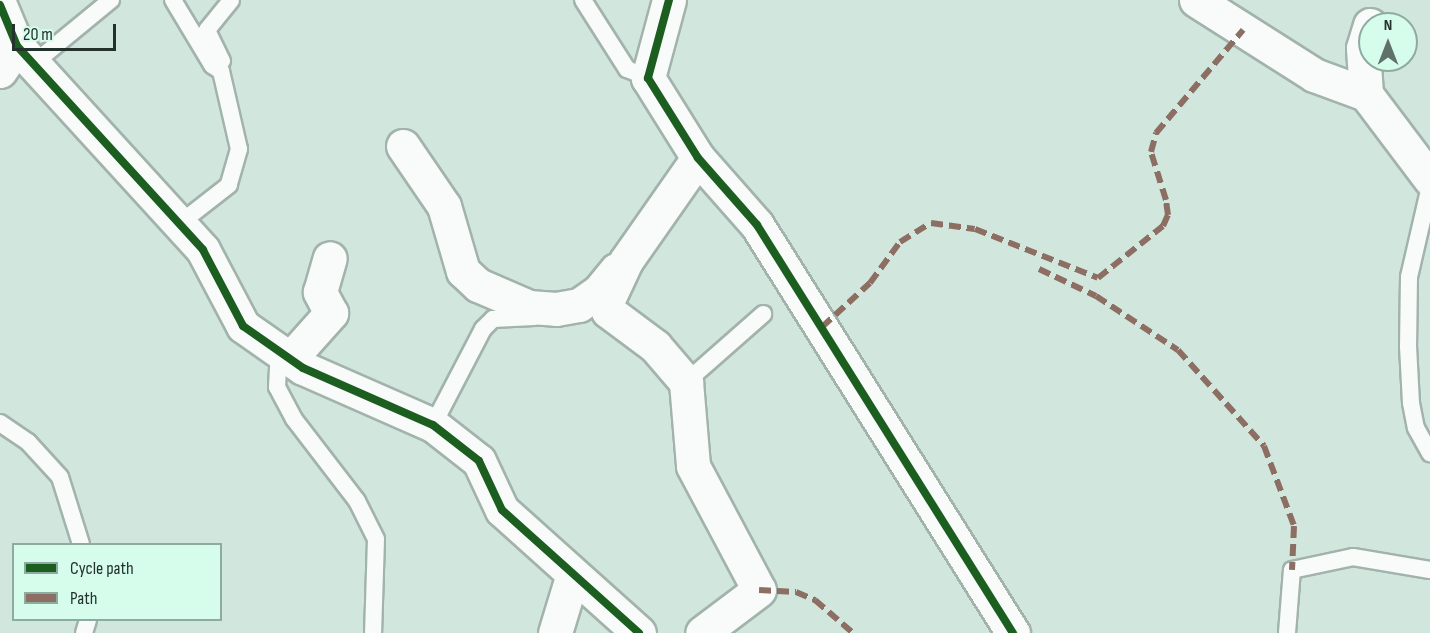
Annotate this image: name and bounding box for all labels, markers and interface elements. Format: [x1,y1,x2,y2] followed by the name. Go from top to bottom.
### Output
[15,12,118,50] scale bar
[1358,12,1418,72] north arrow
[1384,16,1392,35] text: N
[23,24,53,45] text: 20 m
[12,543,222,621] legend
[70,558,134,579] text: Cycle path
[70,588,98,609] text: Path

